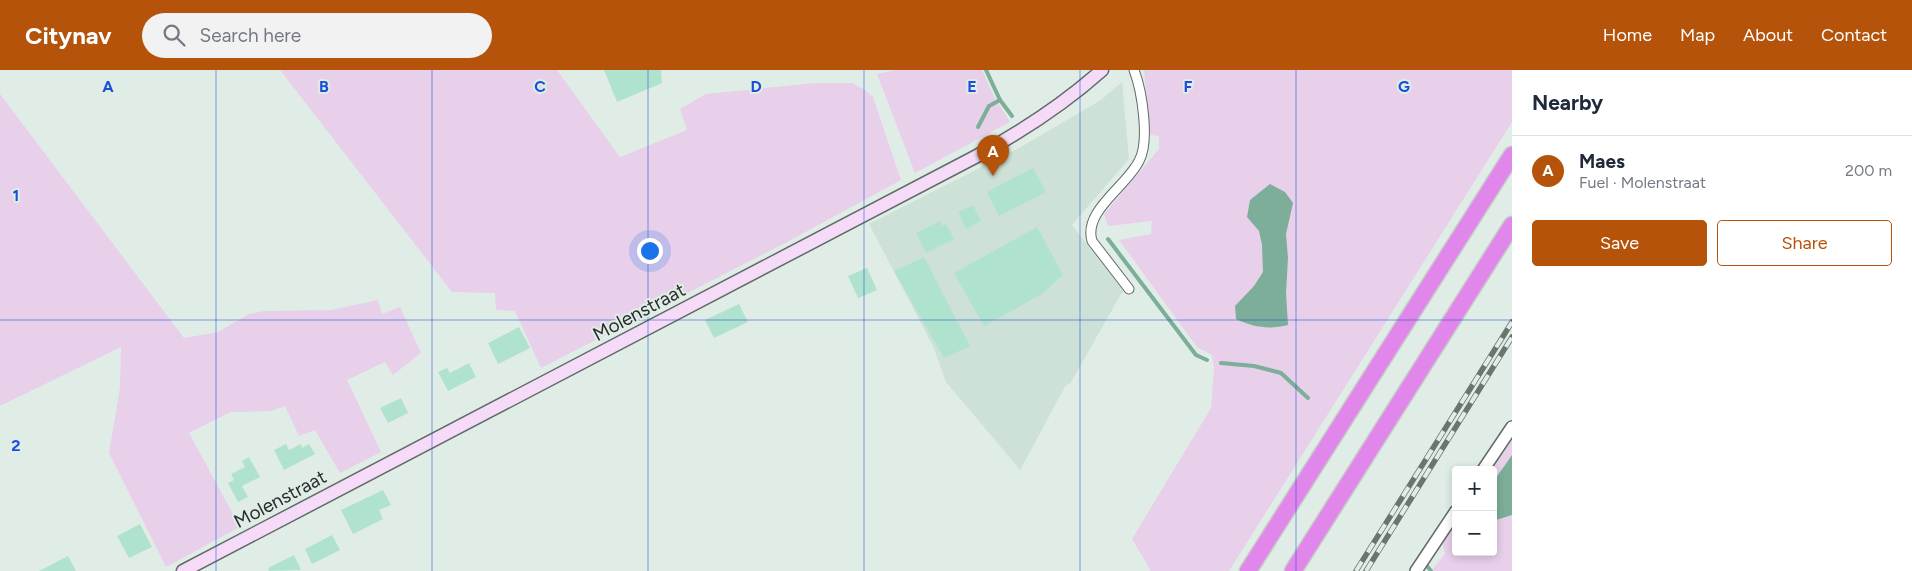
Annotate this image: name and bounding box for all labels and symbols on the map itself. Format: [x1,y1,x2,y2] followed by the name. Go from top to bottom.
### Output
[102,77,114,96] text: A
[319,77,329,96] text: B
[534,77,546,96] text: C
[750,77,762,96] text: D
[967,77,977,96] text: E
[1184,77,1193,96] text: F
[1398,77,1410,96] text: G
[977,135,1009,176] pin: A
[13,186,19,205] text: 1
[637,238,663,264] your location
[589,278,689,346] street label: Molenstraat
[11,436,21,455] text: 2
[230,465,330,533] street label: Molenstraat

